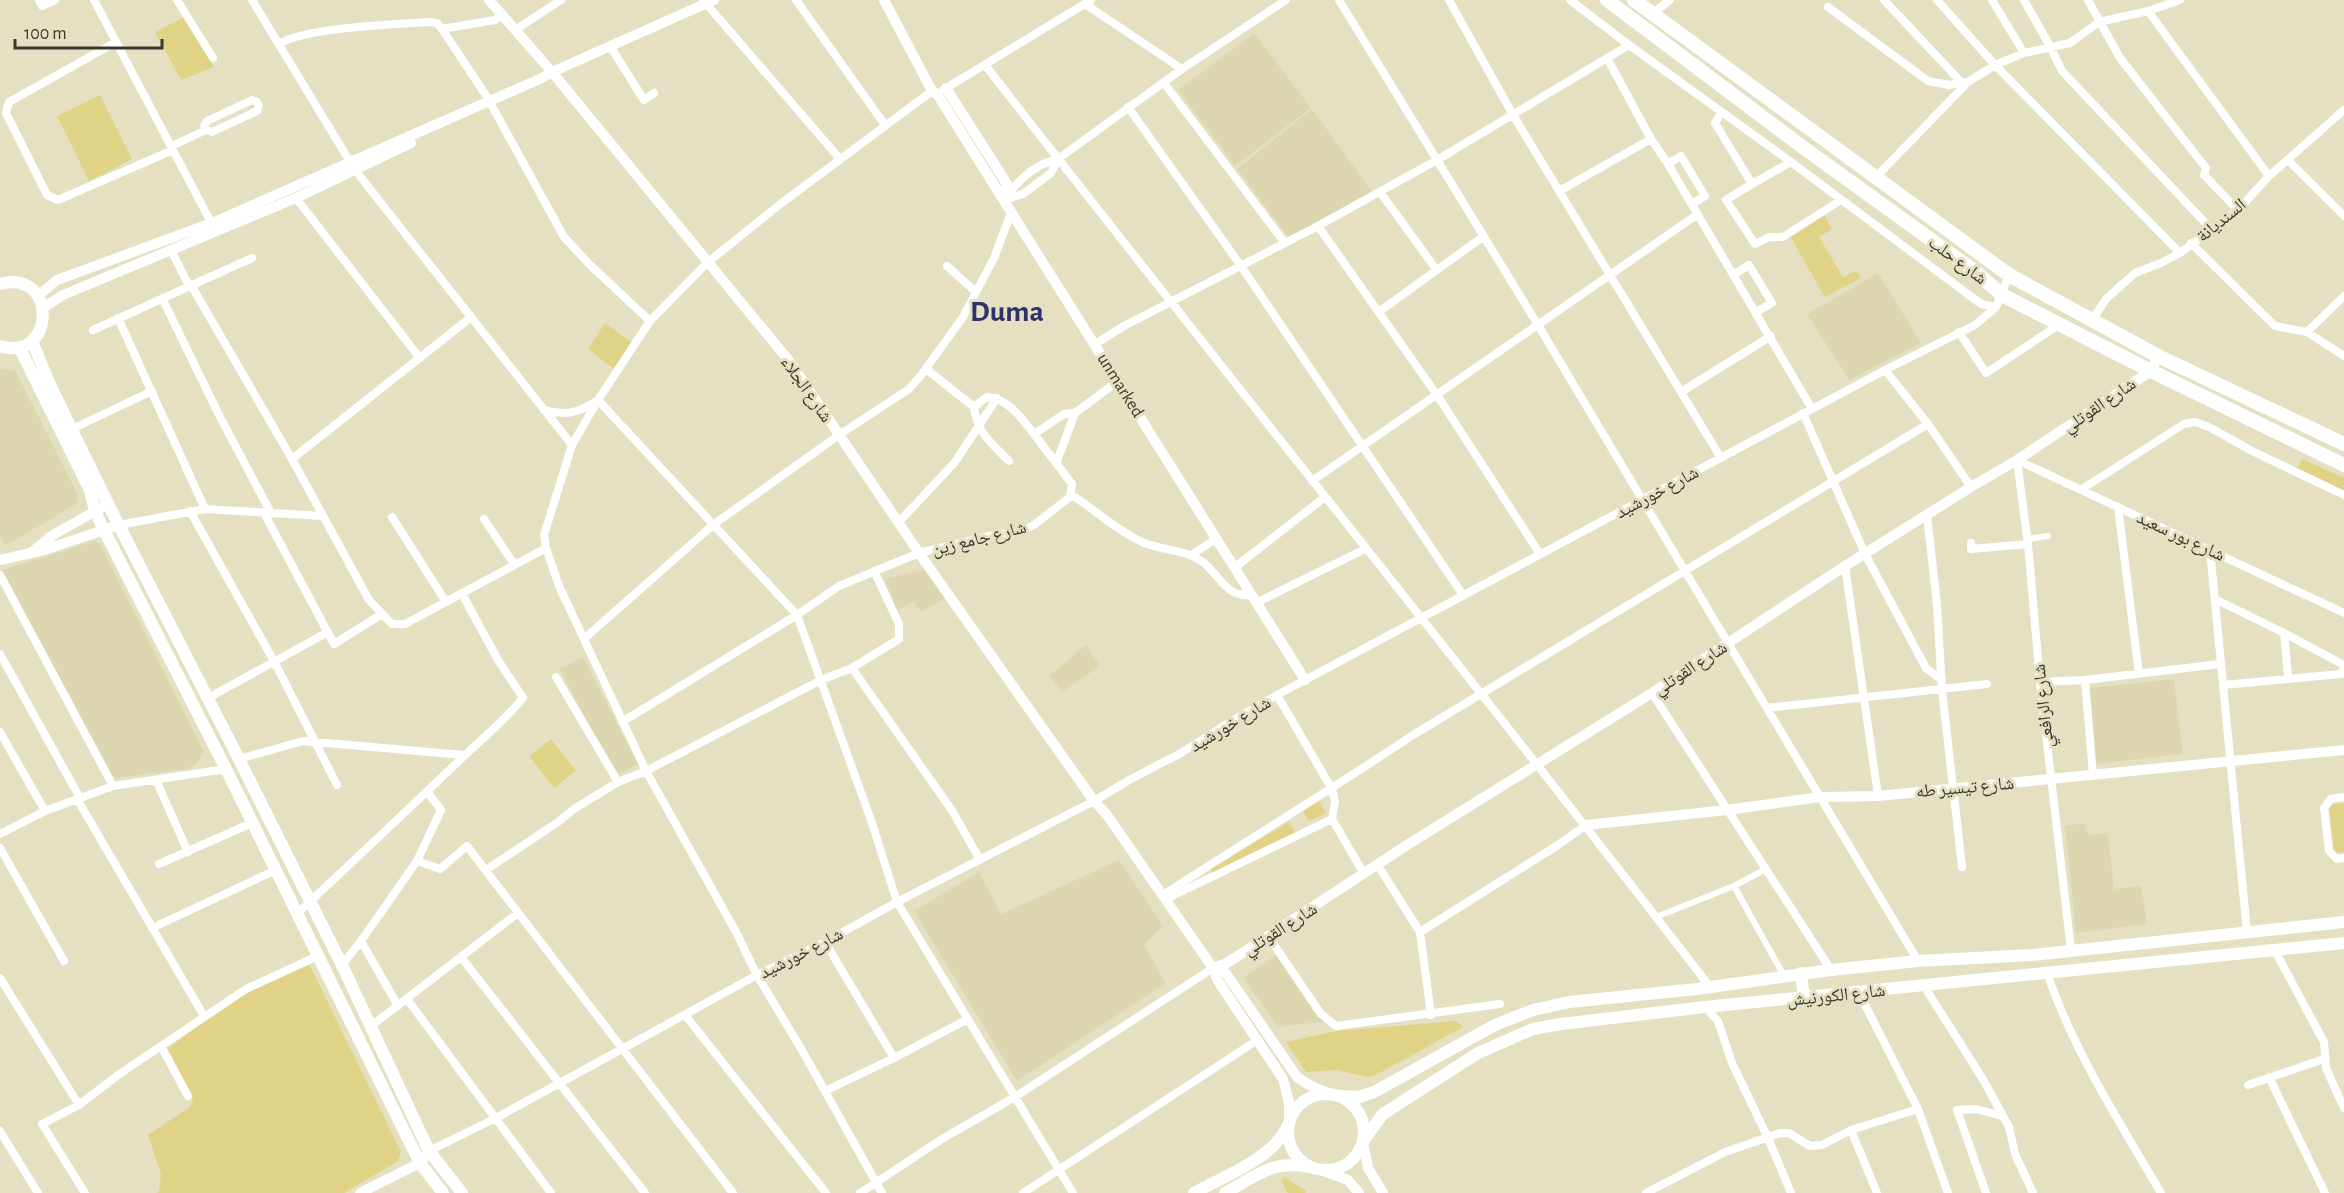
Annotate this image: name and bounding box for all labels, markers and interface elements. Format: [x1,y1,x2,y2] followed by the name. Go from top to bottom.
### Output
[15,12,162,50] scale bar
[24,25,67,43] text: 100 m
[2194,196,2250,246] street label: السنديانة
[1924,233,1990,289] street label: شارع حلب
[970,297,1044,327] district label: Duma
[1093,350,1147,421] street label: unmarked
[776,353,835,426] street label: شارع الجلاء
[2060,375,2142,440] street label: شارع القوتلي
[1613,464,1702,523] street label: شارع خورشيد
[2133,509,2227,566] street label: شارع بور سعيد
[930,519,1029,561] street label: شارع جامع زين
[1651,639,1733,703] street label: شارع القوتلي
[2031,663,2062,749] street label: شارع الرافعي
[1187,694,1275,757] street label: شارع خورشيد
[1915,775,2015,802] street label: شارع تيسير طه
[1240,900,1323,964] street label: شارع القوتلي
[757,925,846,983] street label: شارع خورشيد
[1786,982,1886,1011] street label: شارع الكورنيش

